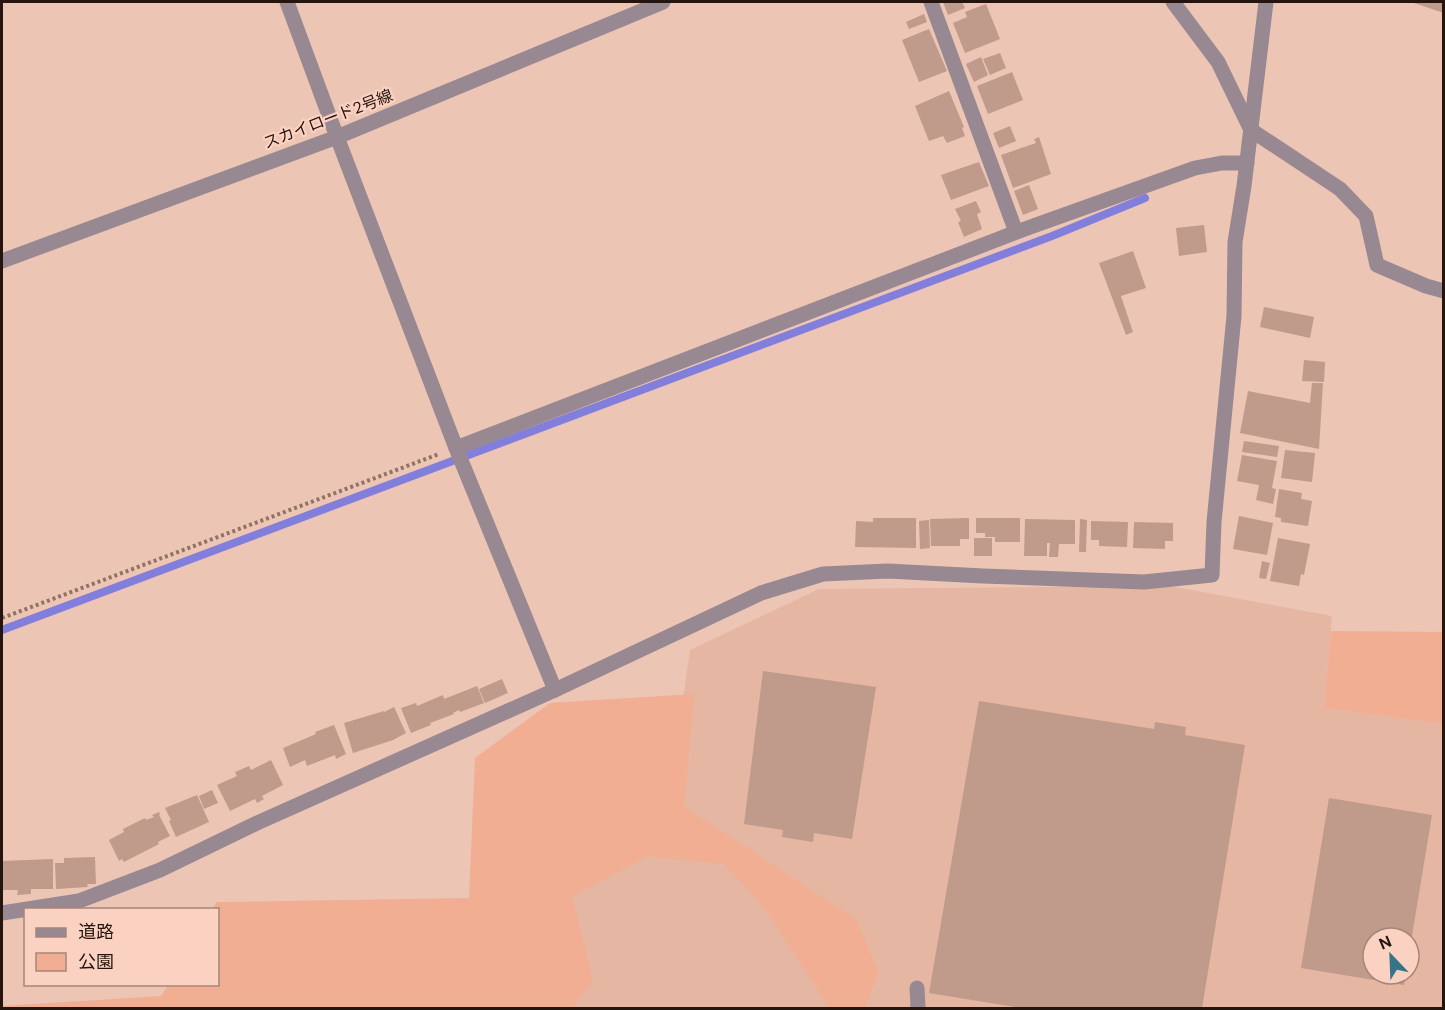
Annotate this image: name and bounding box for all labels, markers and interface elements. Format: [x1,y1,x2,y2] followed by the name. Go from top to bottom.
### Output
[260,85,396,153] street label: スカイロード2号線
[24,908,219,986] legend
[78,920,114,944] text: 道路
[1361,926,1421,986] north arrow
[1376,931,1395,955] text: N
[78,950,114,974] text: 公園

